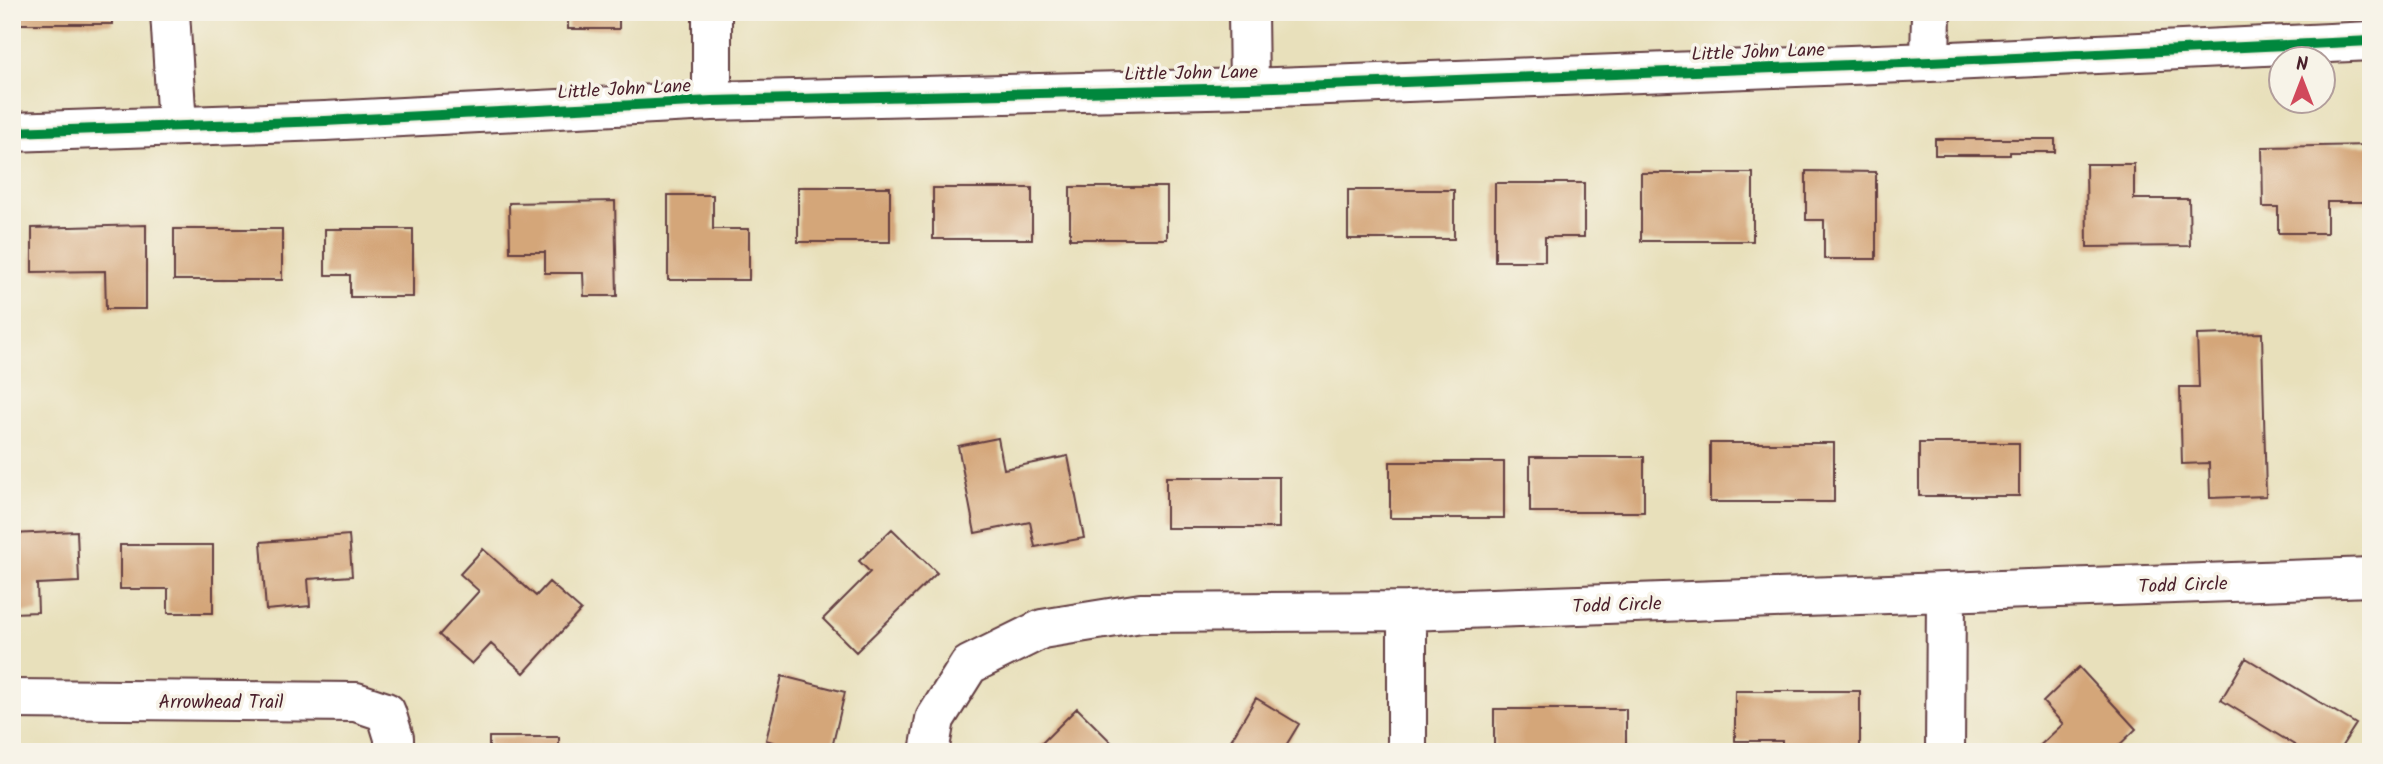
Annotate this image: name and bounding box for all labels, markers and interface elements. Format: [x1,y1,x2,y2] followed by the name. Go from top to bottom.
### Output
[1691,36,1826,70] street label: Little John Lane
[2268,46,2338,116] north arrow
[2296,50,2308,80] text: N
[1124,58,1259,90] street label: Little John Lane
[556,71,692,108] street label: Little John Lane
[2138,569,2229,603] street label: Todd Circle
[1572,589,1663,623] street label: Todd Circle
[159,688,284,718] street label: Arrowhead Trail

